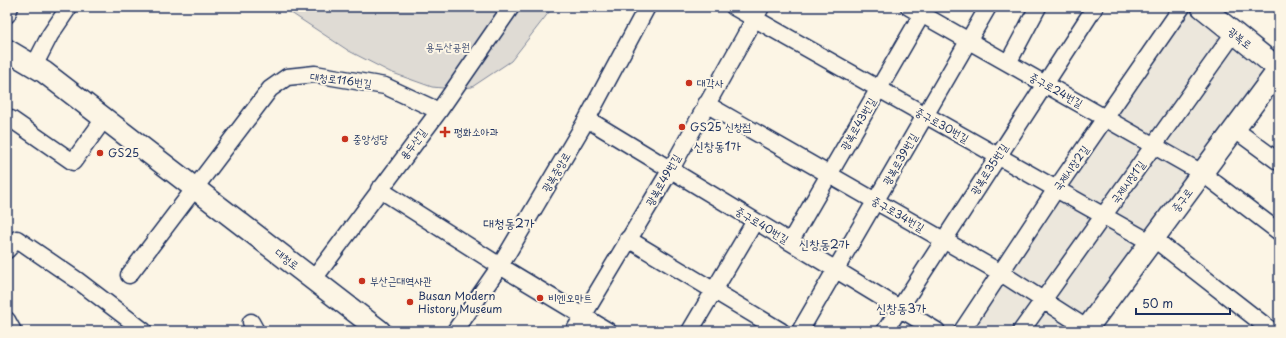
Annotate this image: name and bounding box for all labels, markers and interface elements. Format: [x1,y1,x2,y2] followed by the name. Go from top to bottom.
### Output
[1225,23,1256,53] street label: 광복로
[426,38,470,55] park label: 용두산공원
[309,67,373,92] street label: 대청로116번길
[1026,68,1086,111] street label: 중구로24번길
[697,74,724,91] place label: 대각사
[684,78,694,88] marker: 대각사
[836,94,880,153] street label: 광복로43번길
[912,103,973,147] street label: 중구로30번길
[690,118,752,135] place label: GS25 신창점
[677,122,687,132] marker: GS25 신창점
[454,123,498,140] place label: 평화소아과
[395,124,430,163] street label: 용두산길
[439,126,451,138] marker: 평화소아과
[878,129,921,188] street label: 광복로39번길
[353,130,389,147] place label: 중앙성당
[340,134,350,144] marker: 중앙성당
[693,136,741,155] district label: 신창동1가
[966,140,1012,198] street label: 광복로35번길
[1049,141,1093,194] street label: 국제시장2길
[108,144,139,161] place label: GS25
[95,148,105,158] marker: GS25
[537,148,574,195] street label: 광복중앙로
[641,150,684,209] street label: 광복로49번길
[1106,157,1149,207] street label: 국제시장1길
[1167,184,1196,215] street label: 중구로
[869,192,928,236] street label: 중구로34번길
[732,202,792,247] street label: 중구로40번길
[483,213,535,232] district label: 대청동2가
[798,234,850,253] district label: 신창동2가
[272,244,303,274] street label: 대청로
[370,272,432,289] place label: 부산근대역사관
[357,276,367,286] marker: 부산근대역사관
[418,287,502,317] place label: Busan Modern History Museum
[548,289,592,306] place label: 비엔오마트
[1136,290,1230,316] scale bar
[535,293,545,303] marker: 비엔오마트
[1142,294,1173,312] text: 50 m
[405,297,415,307] marker: Busan Modern History Museum
[876,298,927,317] district label: 신창동3가

